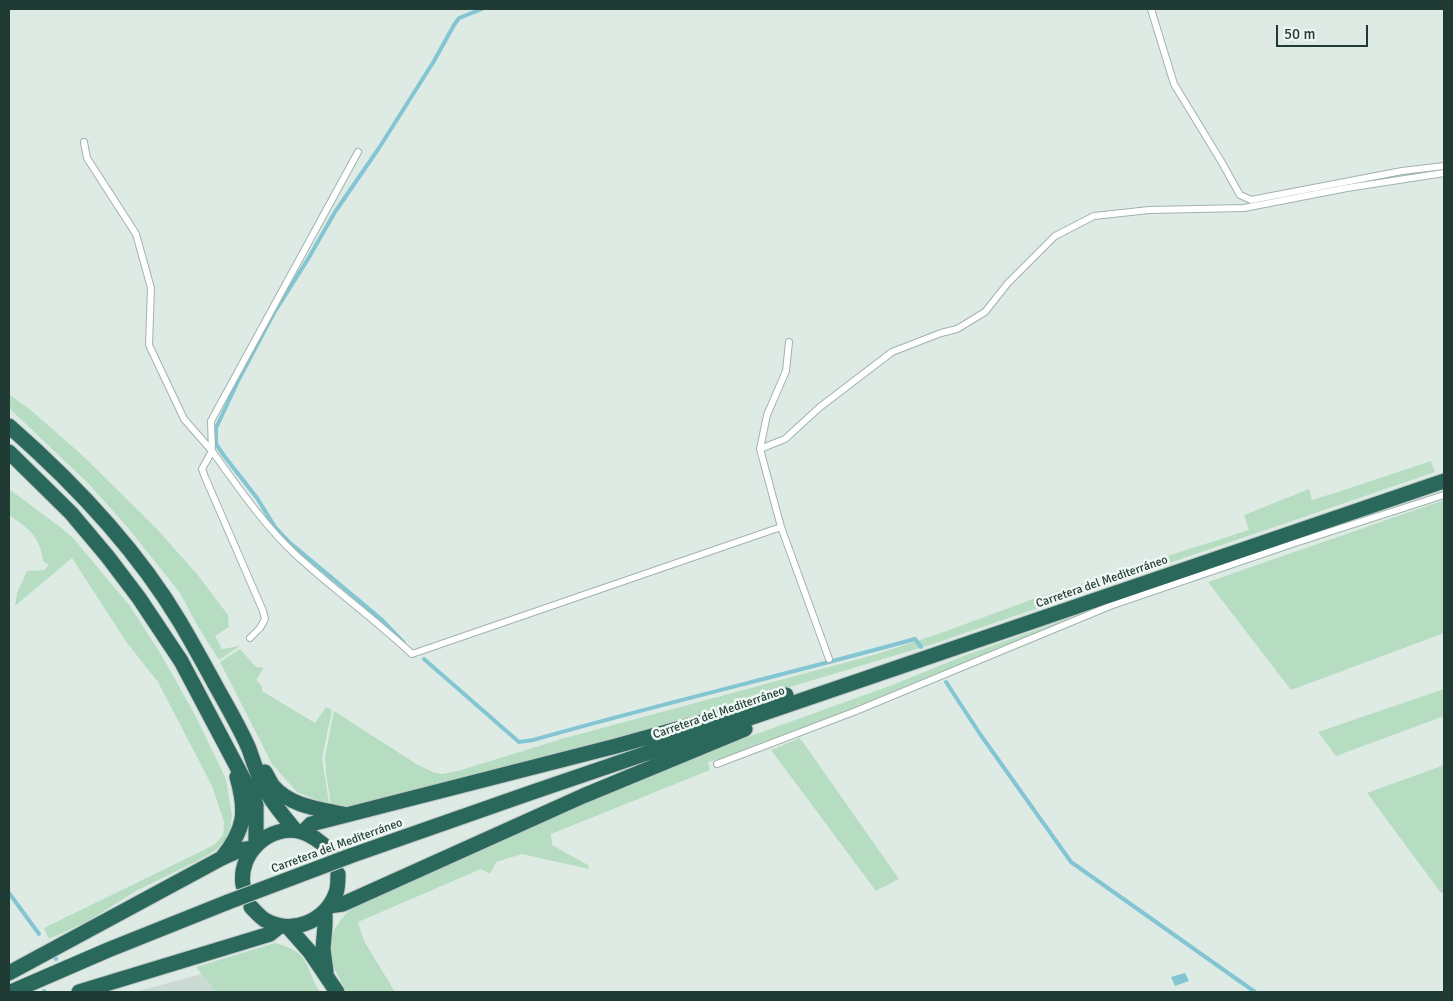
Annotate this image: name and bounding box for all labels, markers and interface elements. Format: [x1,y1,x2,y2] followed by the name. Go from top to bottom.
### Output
[1278,15,1370,47] scale bar
[1284,25,1315,43] text: 50 m
[1034,553,1170,611] street label: Carretera del Mediterráneo
[651,684,787,742] street label: Carretera del Mediterráneo
[269,816,405,876] street label: Carretera del Mediterráneo

